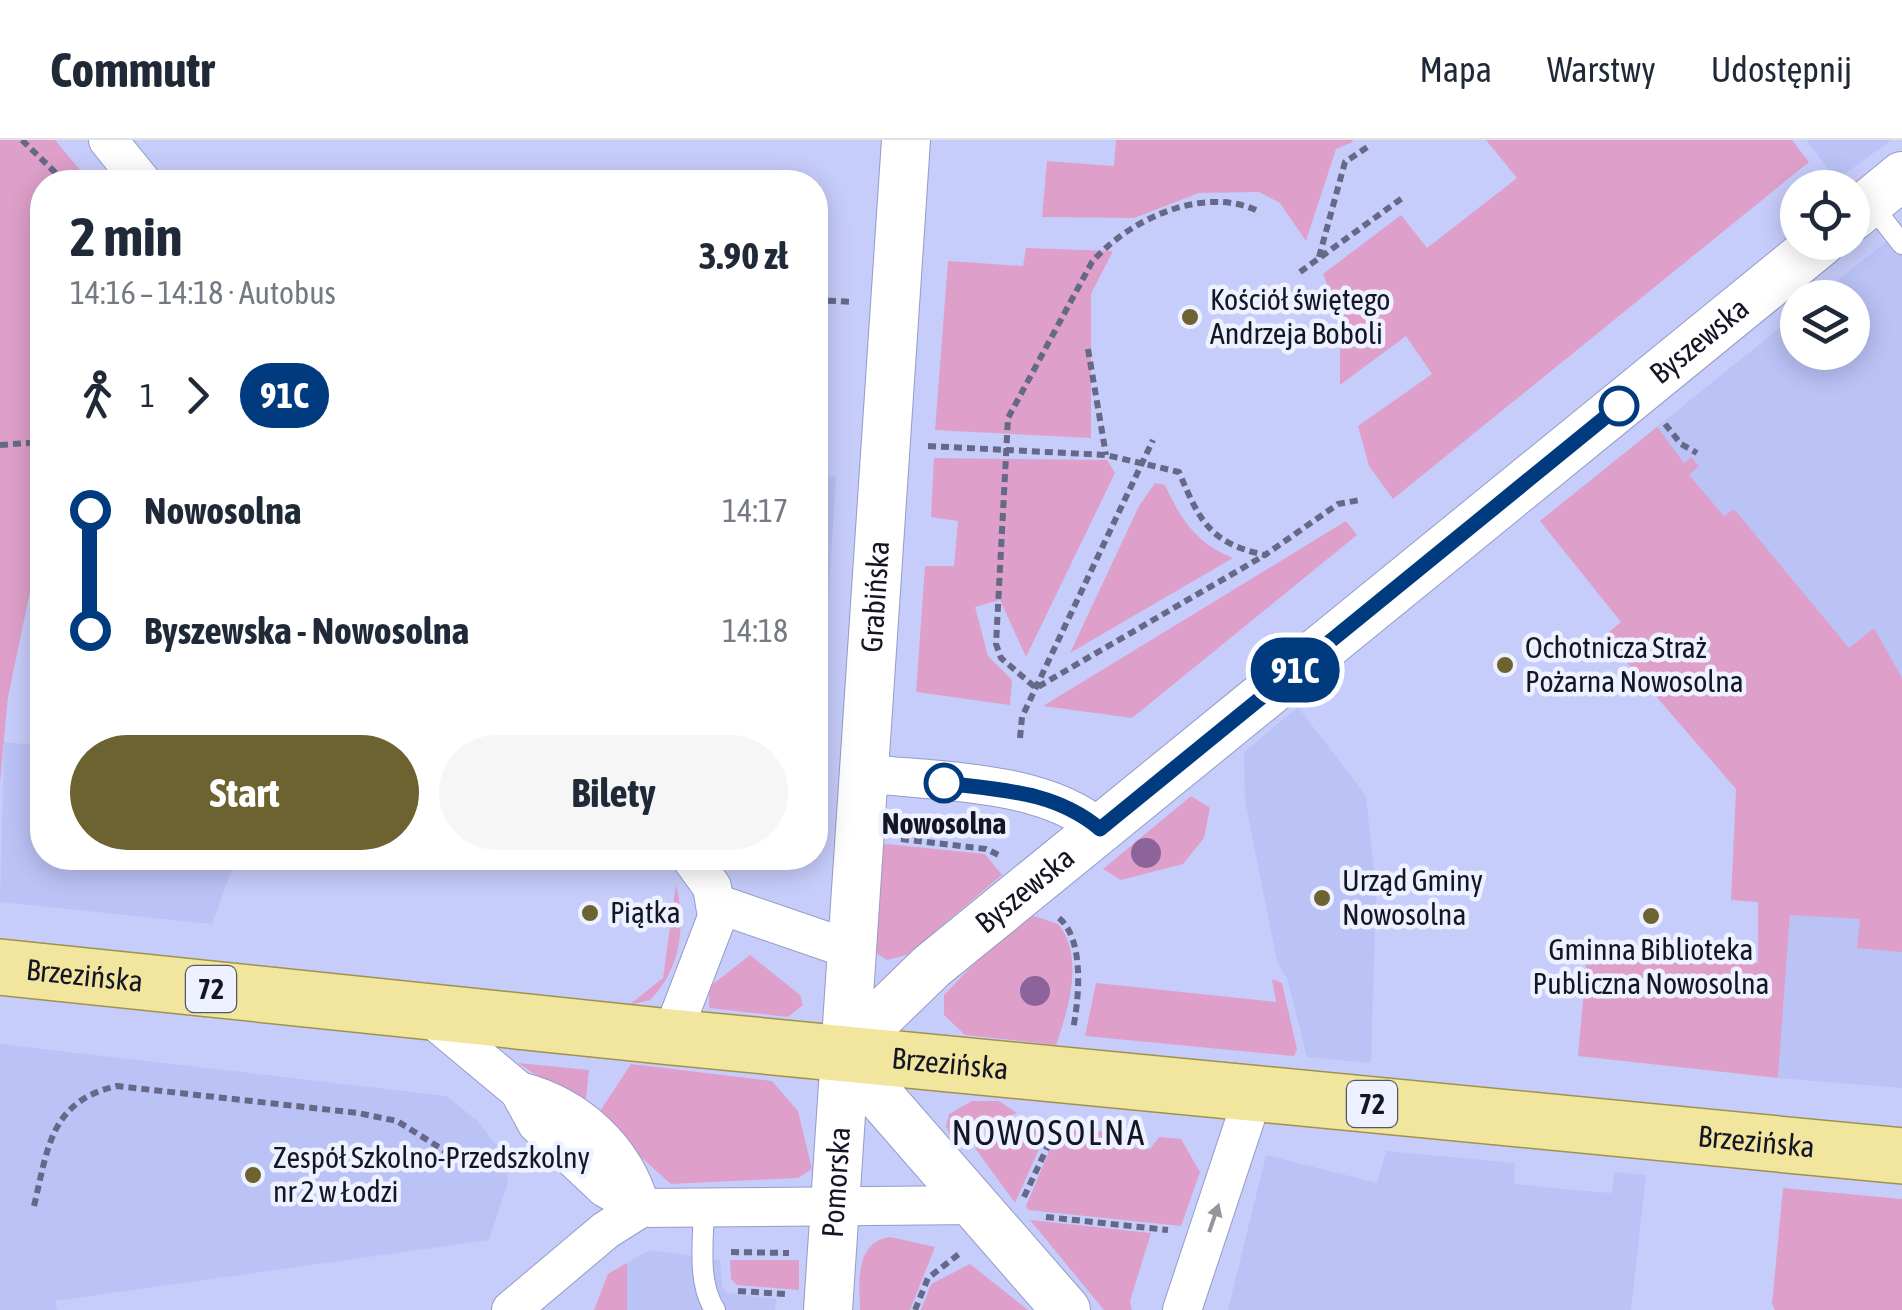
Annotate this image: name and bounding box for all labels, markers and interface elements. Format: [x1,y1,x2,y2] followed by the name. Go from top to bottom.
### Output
[50,42,214,97] text: Commutr
[1419,49,1492,89] text: Mapa
[1547,49,1656,89] text: Warstwy
[1711,49,1852,89] text: Udostępnij
[1780,170,1870,370] map controls
[1780,170,1870,260] button: locate
[70,205,182,268] text: 2 min
[699,234,788,277] text: 3.90 zł
[70,274,336,311] text: 14:16 – 14:18 · Autobus
[1780,280,1870,370] button: layers
[1210,282,1390,350] place label: Kościół świętego Andrzeja Boboli
[1643,290,1755,390] street label: Byszewska
[1179,306,1201,328] marker: Kościół świętego Andrzeja Boboli
[70,368,125,423] icon: walk
[170,368,225,423] icon: forward
[260,375,309,415] text: 91C
[140,377,155,414] text: 1
[1600,387,1638,425] unlabelled marker
[144,489,302,532] text: Nowosolna
[722,492,788,529] text: 14:17
[854,540,895,653] street label: Grabińska
[144,609,469,652] text: Byszewska - Nowosolna
[722,612,788,649] text: 14:18
[1525,630,1744,698] place label: Ochotnicza Straż Pożarna Nowosolna
[1238,638,1352,702] line badge: 91C
[1271,650,1319,690] text: 91C
[1494,654,1516,676] marker: Ochotnicza Straż Pożarna Nowosolna
[70,735,419,850] button: Start
[439,735,788,850] button: Bilety
[925,764,963,802] marker: Nowosolna
[882,806,1006,840] place label: Nowosolna
[968,840,1080,940] street label: Byszewska
[1342,863,1483,931] place label: Urząd Gminy Nowosolna
[1311,887,1333,909] marker: Urząd Gminy Nowosolna
[610,895,681,929] place label: Piątka
[579,902,601,924] marker: Piątka
[1640,905,1662,927] marker: Gminna Biblioteka Publiczna Nowosolna
[1532,932,1770,1000] place label: Gminna Biblioteka Publiczna Nowosolna
[25,952,145,998] street label: Brzezińska
[186,966,236,1012] road number: 72
[890,1040,1010,1086] street label: Brzezińska
[1347,1081,1397,1127] road number: 72
[951,1112,1147,1152] district label: NOWOSOLNA
[1696,1118,1816,1163] street label: Brzezińska
[815,1126,856,1239] street label: Pomorska
[273,1140,590,1208] place label: Zespół Szkolno-Przedszkolny nr 2 w Łodzi
[242,1164,264,1186] marker: Zespół Szkolno-Przedszkolny nr 2 w Łodzi
[1207,1203,1222,1233] one-way arrow

